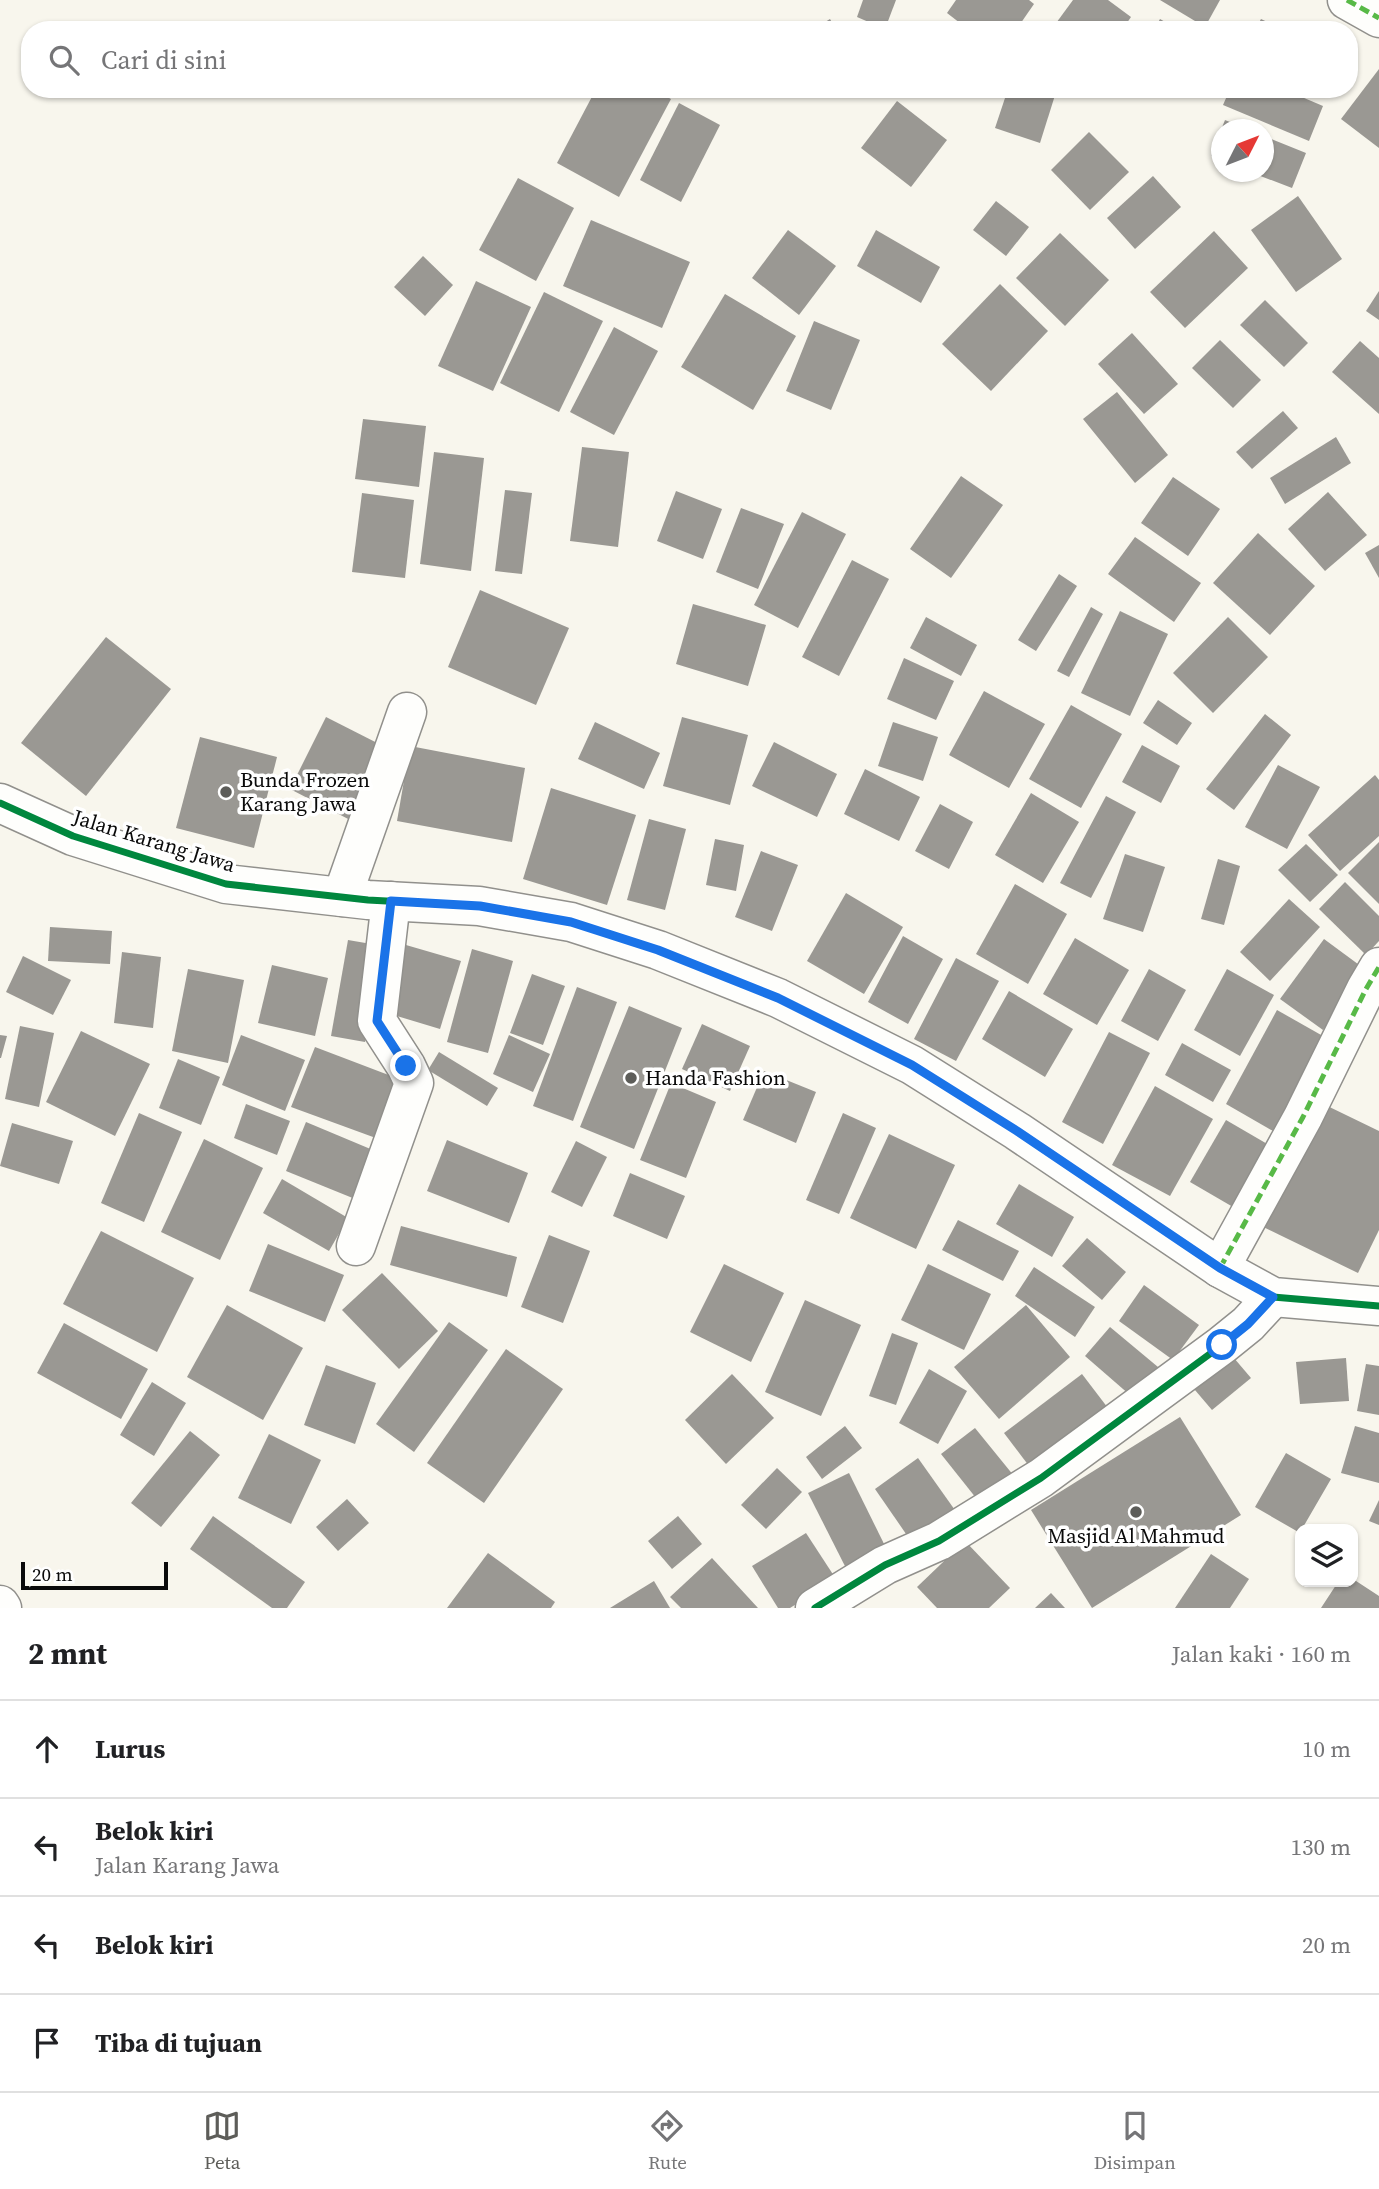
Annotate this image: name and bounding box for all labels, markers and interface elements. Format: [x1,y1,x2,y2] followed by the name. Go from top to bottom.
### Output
[21,21,1358,98] search box
[45,41,83,79] icon: search
[101,42,226,78] text: Cari di sini
[1211,119,1274,182] north arrow
[240,765,370,818] place label: Bunda Frozen Karang Jawa
[218,784,234,800] marker: Bunda Frozen Karang Jawa
[68,802,239,879] street label: Jalan Karang Jawa
[390,1050,421,1081] route end
[645,1063,786,1092] place label: Handa Fashion
[623,1070,639,1086] marker: Handa Fashion
[1206,1329,1237,1360] route start
[1128,1504,1144,1520] marker: Masjid Al Mahmud
[1048,1521,1225,1550] place label: Masjid Al Mahmud
[1295,1524,1358,1587] map controls
[1295,1524,1358,1587] button: layers
[21,1559,168,1591] scale bar
[32,1561,73,1587] text: 20 m
[28,1633,107,1674] text: 2 mnt
[1172,1638,1351,1670] text: Jalan kaki · 160 m
[28,1730,66,1768] icon: ahead
[95,1731,165,1767] text: Lurus
[1302,1733,1351,1765] text: 10 m
[95,1813,213,1849] text: Belok kiri
[28,1828,66,1866] icon: left
[1290,1831,1351,1863] text: 130 m
[95,1849,279,1881] text: Jalan Karang Jawa
[28,1926,66,1964] icon: left
[95,1927,213,1963] text: Belok kiri
[1302,1929,1351,1961] text: 20 m
[28,2024,66,2062] icon: arrive
[95,2025,262,2061] text: Tiba di tujuan
[203,2107,241,2175] tab: Peta
[648,2107,687,2175] tab: Rute
[1094,2107,1176,2175] tab: Disimpan

